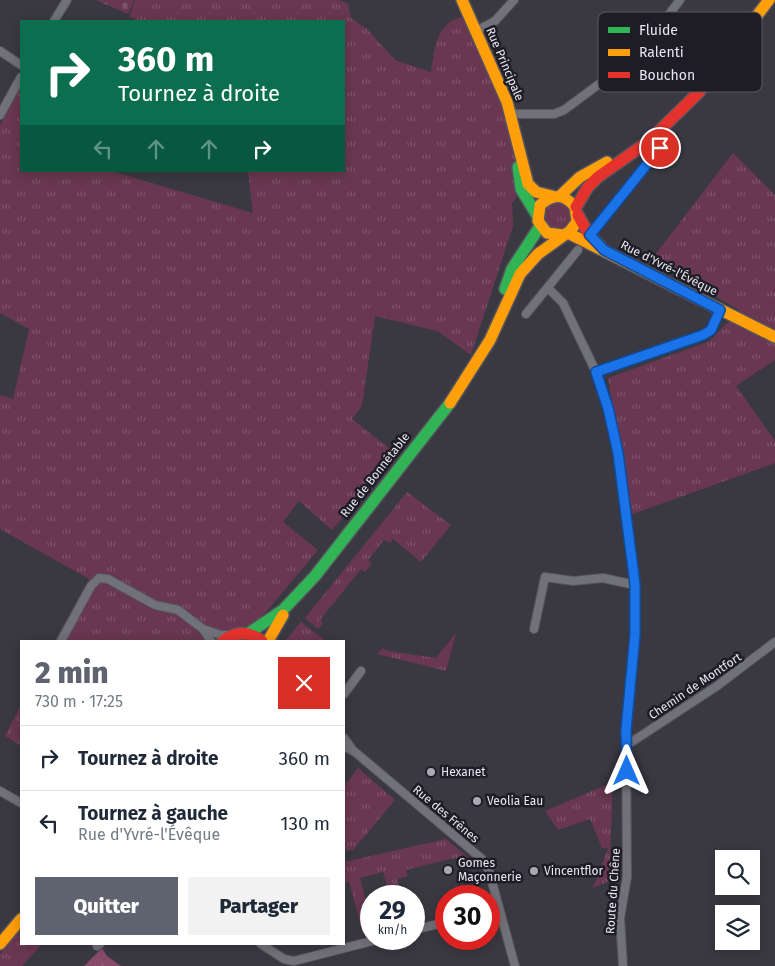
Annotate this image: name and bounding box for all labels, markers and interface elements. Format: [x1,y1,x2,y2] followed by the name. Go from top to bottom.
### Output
[598,12,762,92] legend
[639,22,678,39] text: Fluide
[483,25,527,103] street label: Rue Principale
[118,38,214,80] text: 360 m
[35,40,100,105] icon: right
[639,44,684,61] text: Ralenti
[639,67,695,84] text: Bouchon
[118,80,280,107] text: Tournez à droite
[639,127,681,169] pin
[646,134,674,162] icon: arrive
[89,135,117,163] icon: left
[142,135,170,163] icon: ahead
[195,135,223,163] icon: ahead
[248,135,276,163] icon: right
[618,237,720,298] street label: Rue d'Yvré-l'Évêque
[338,430,412,520] street label: Rue de Bonnétable
[646,649,744,722] street label: Chemin de Montfort
[35,655,108,691] text: 2 min
[278,657,330,709] button: close
[35,692,123,711] text: 730 m · 17:25
[35,744,63,772] icon: right
[600,744,652,796] position arrow
[78,747,219,770] text: Tournez à droite
[278,747,330,770] text: 360 m
[441,765,486,779] place label: Hexanet
[425,766,437,778] marker: Hexanet
[410,782,482,846] street label: Rue des Frênes
[487,794,543,808] place label: Veolia Eau
[471,795,483,807] marker: Veolia Eau
[78,802,228,825] text: Tournez à gauche
[35,809,63,837] icon: left
[280,812,330,835] text: 130 m
[78,825,220,844] text: Rue d'Yvré-l'Évêque
[603,848,623,934] street label: Route du Chêne
[715,850,760,950] map controls
[715,850,760,895] button: search
[458,856,522,884] place label: Gomes Maçonnerie
[442,864,454,876] marker: Gomes Maçonnerie
[544,864,604,878] place label: Vincentflor
[528,865,540,877] marker: Vincentflor
[35,877,178,935] button: Quitter
[188,877,330,935] button: Partager
[435,885,500,950] speed limit sign: 30
[379,896,406,926] text: 29
[715,905,760,950] button: layers
[378,923,407,937] text: km/h

